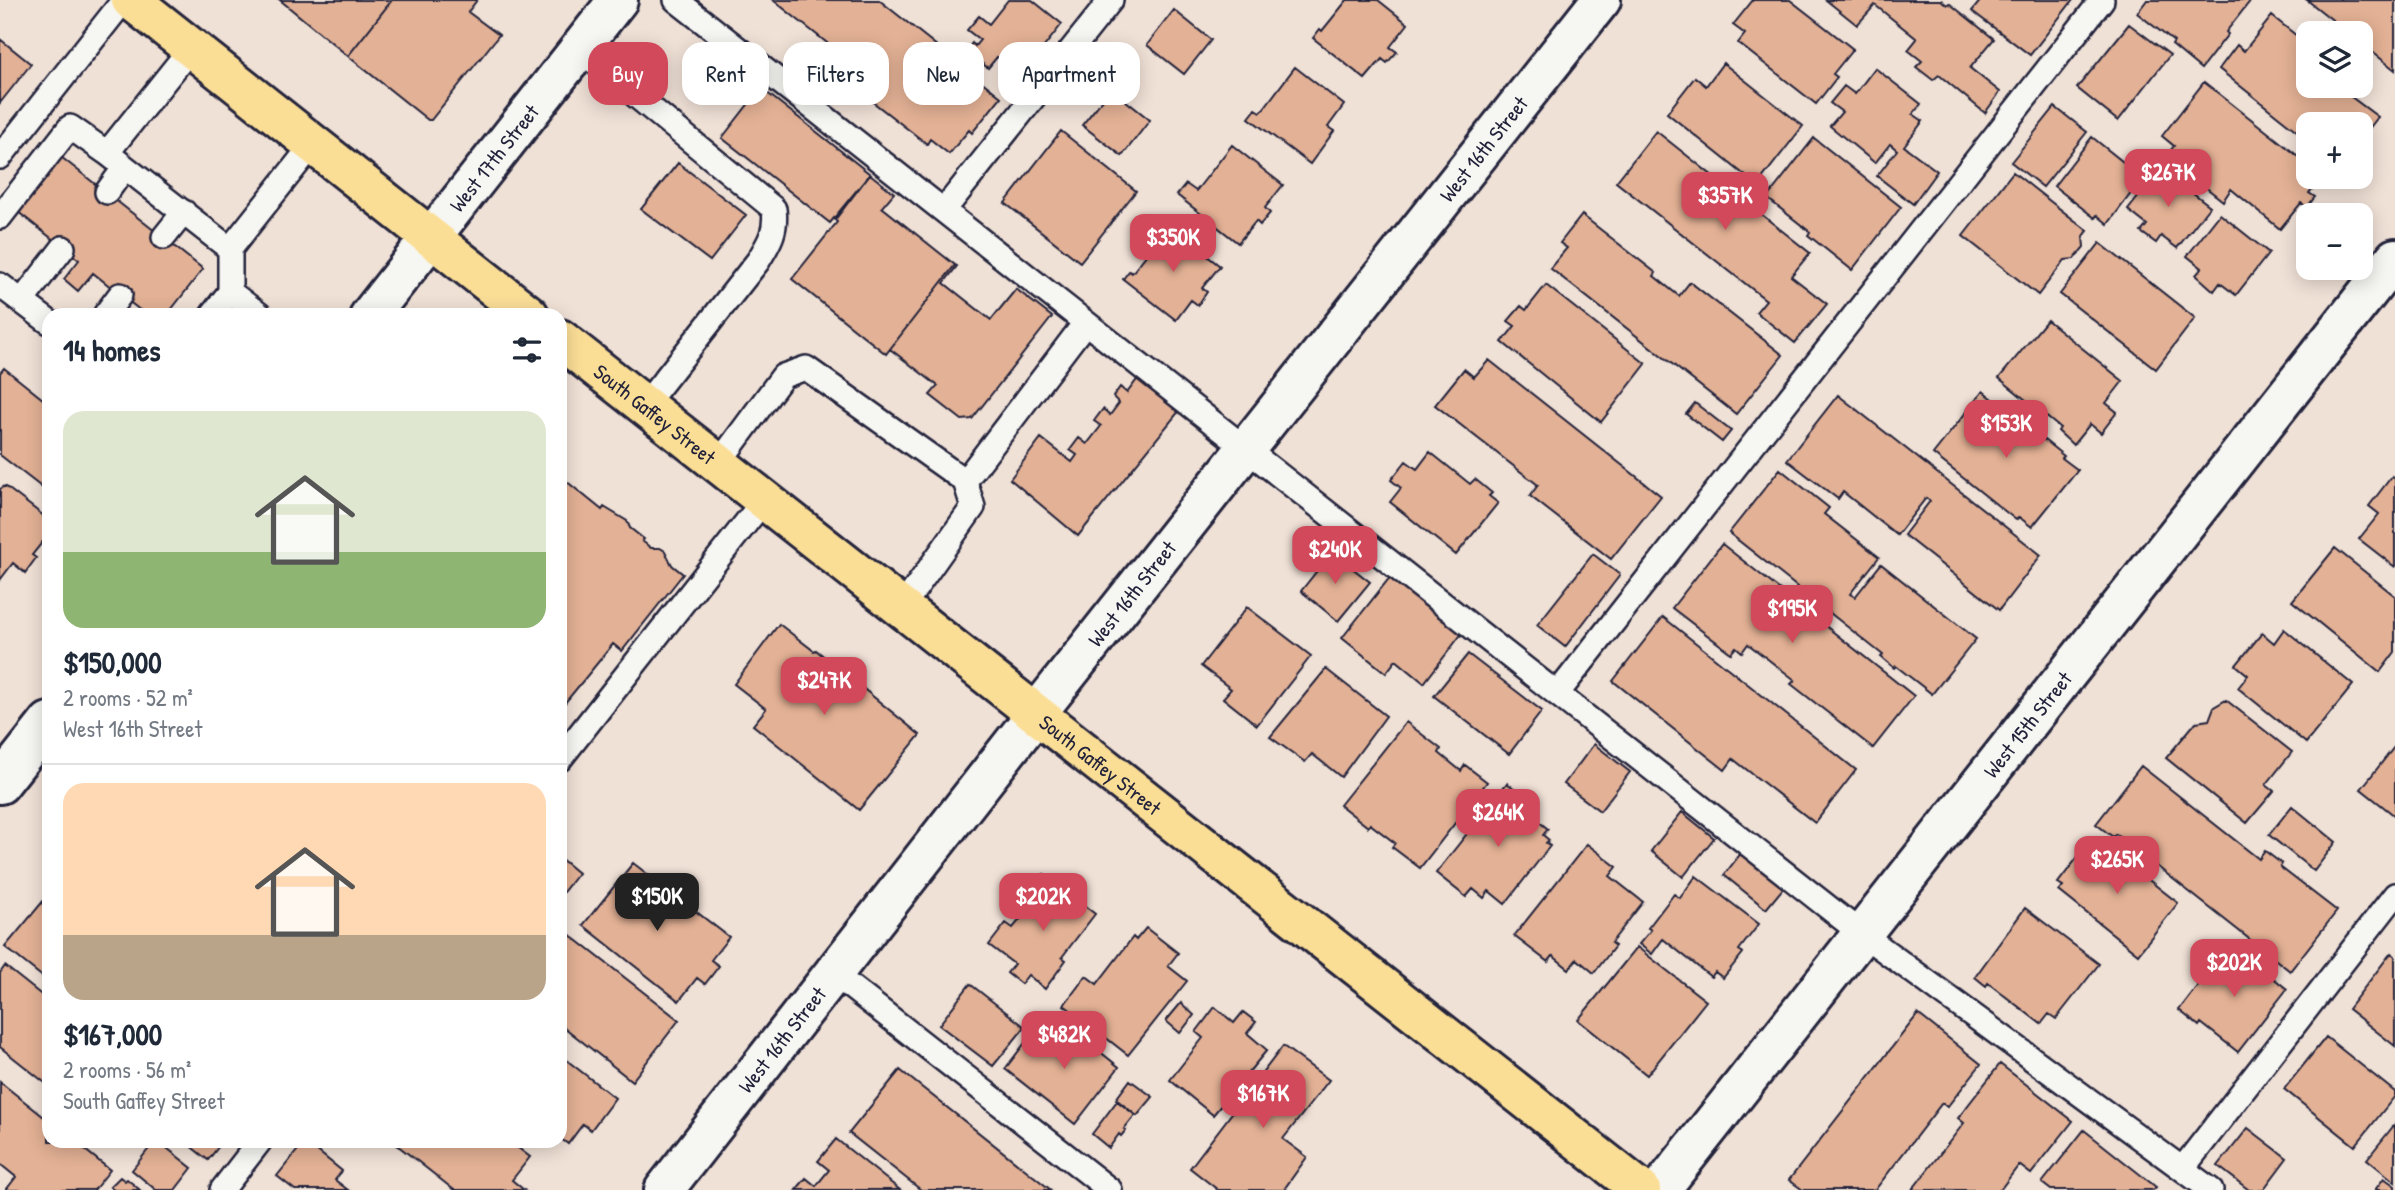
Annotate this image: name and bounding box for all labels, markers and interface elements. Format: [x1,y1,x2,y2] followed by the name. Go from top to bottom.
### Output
[2296,21,2373,280] map controls
[2296,21,2373,98] button: layers
[588,42,668,105] chip: Buy
[682,42,769,105] chip: Rent
[783,42,889,105] chip: Filters
[903,42,984,105] chip: New
[998,42,1140,105] chip: Apartment
[1432,89,1535,208] street label: West 16th Street
[442,97,546,218] street label: West 17th Street
[2296,112,2373,189] button: +
[2119,150,2217,209] pin: $267K
[2140,156,2196,187] text: $267K
[1676,173,1774,232] pin: $357K
[1697,179,1753,210] text: $357K
[2296,203,2373,280] button: −
[1124,215,1222,274] pin: $350K
[1146,221,1200,252] text: $350K
[63,330,161,370] text: 14 homes
[508,331,546,369] icon: filters
[588,357,723,471] street label: South Gaffey Street
[1957,400,2055,460] pin: $153K
[1980,407,2032,438] text: $153K
[242,457,368,583] icon: home
[1286,526,1384,586] pin: $240K
[1308,533,1362,564] text: $240K
[1081,534,1183,652] street label: West 16th Street
[1743,586,1841,645] pin: $195K
[1767,592,1817,623] text: $195K
[63,642,162,682] text: $150,000
[775,658,873,717] pin: $247K
[797,664,851,695] text: $247K
[1976,665,2079,784] street label: West 15th Street
[63,682,193,713] text: 2 rooms · 52 m²
[1034,707,1168,822] street label: South Gaffey Street
[63,713,202,744] text: West 16th Street
[1449,790,1547,849] pin: $264K
[1472,796,1524,827] text: $264K
[242,829,368,955] icon: home
[2068,836,2166,896] pin: $265K
[2090,843,2144,874] text: $265K
[608,874,706,933] pin: $150K
[994,874,1092,933] pin: $202K
[631,880,683,911] text: $150K
[1015,880,1071,911] text: $202K
[2185,940,2283,999] pin: $202K
[2206,946,2262,977] text: $202K
[731,980,833,1099] street label: West 16th Street
[1015,1012,1113,1071] pin: $482K
[63,1014,162,1054] text: $167,000
[1037,1018,1091,1049] text: $482K
[63,1054,191,1085] text: 2 rooms · 56 m²
[1214,1070,1312,1130] pin: $167K
[1237,1077,1289,1108] text: $167K
[63,1085,225,1116] text: South Gaffey Street

